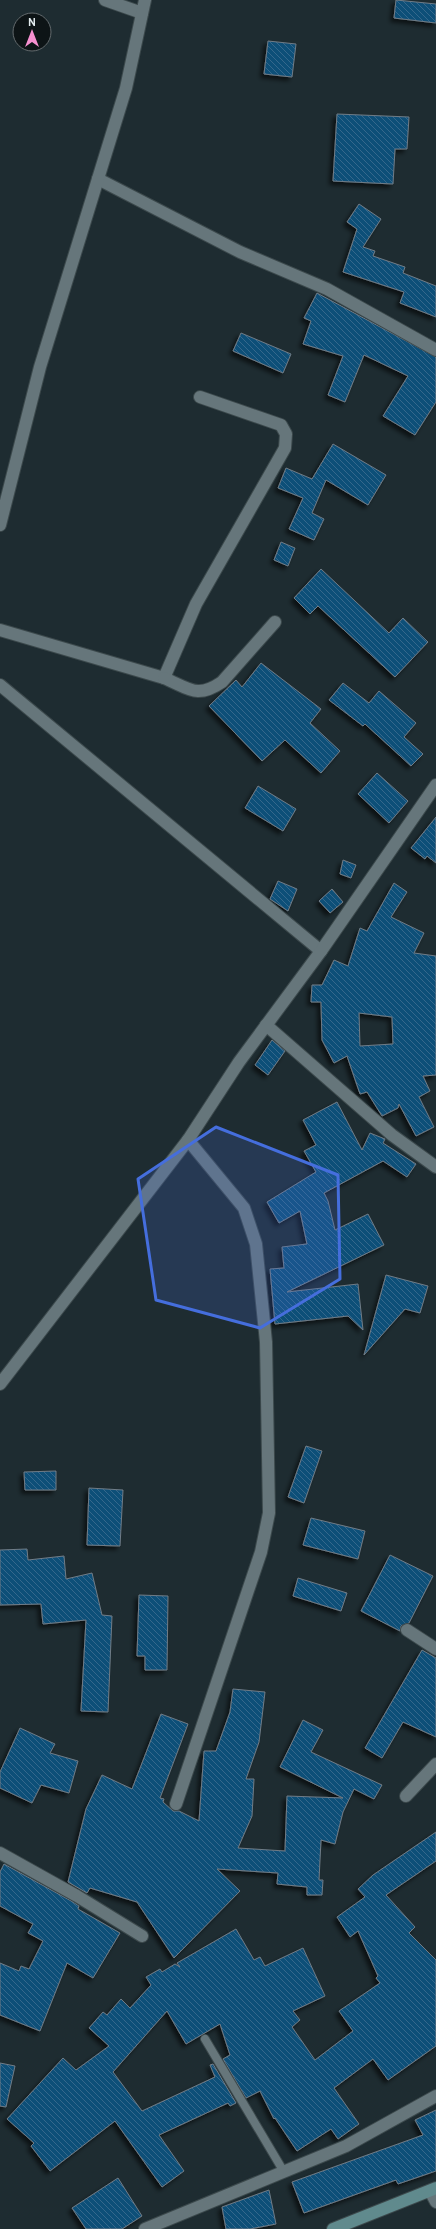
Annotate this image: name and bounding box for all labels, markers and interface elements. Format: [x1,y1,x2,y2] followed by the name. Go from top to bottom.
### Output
[12,12,52,52] north arrow
[28,16,36,30] text: N

